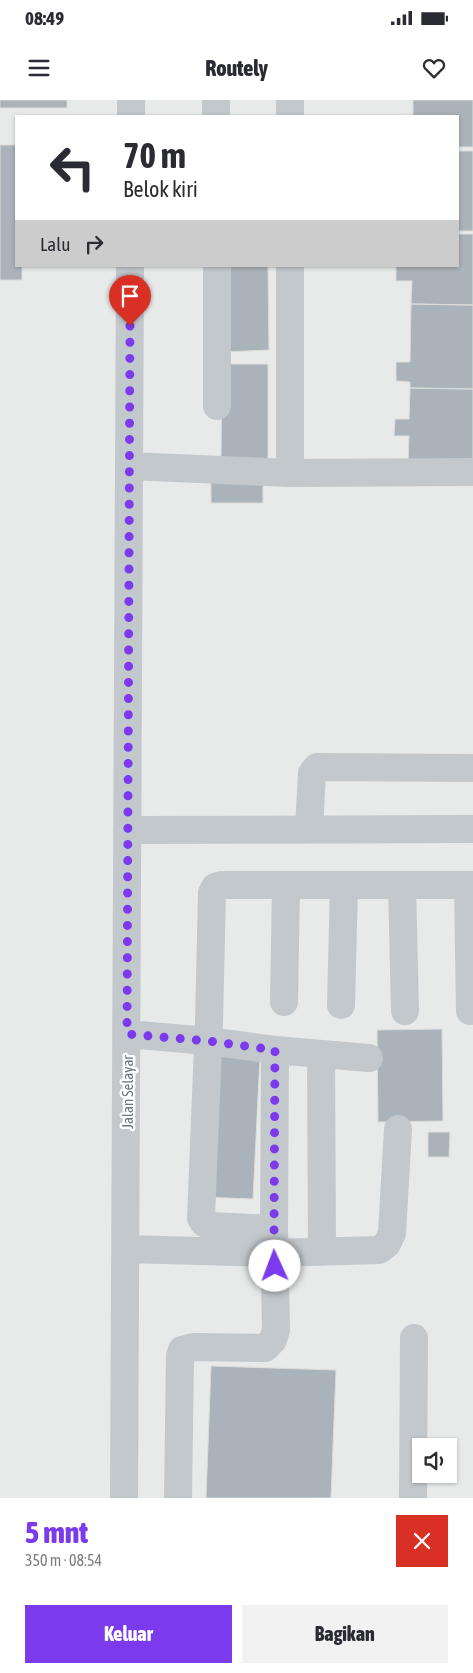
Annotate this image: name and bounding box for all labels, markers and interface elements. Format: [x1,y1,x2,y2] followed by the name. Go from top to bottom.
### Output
[25,7,64,29] text: 08:49
[25,54,53,82] icon: menu
[420,54,448,82] icon: heart
[205,55,268,81] text: Routely
[40,135,105,200] icon: left
[123,135,186,175] text: 70 m
[123,176,198,202] text: Belok kiri
[80,230,108,258] icon: right
[40,233,70,255] text: Lalu
[109,275,151,326] pin
[116,282,144,310] icon: arrive
[119,1055,136,1129] street label: Jalan Selayar
[248,1239,300,1291] position arrow
[412,1438,457,1483] map controls
[412,1438,457,1483] button: sound
[25,1515,88,1549] text: 5 mnt
[396,1515,448,1567] button: close
[25,1551,102,1569] text: 350 m · 08:54
[25,1605,232,1663] button: Keluar
[242,1605,448,1663] button: Bagikan

